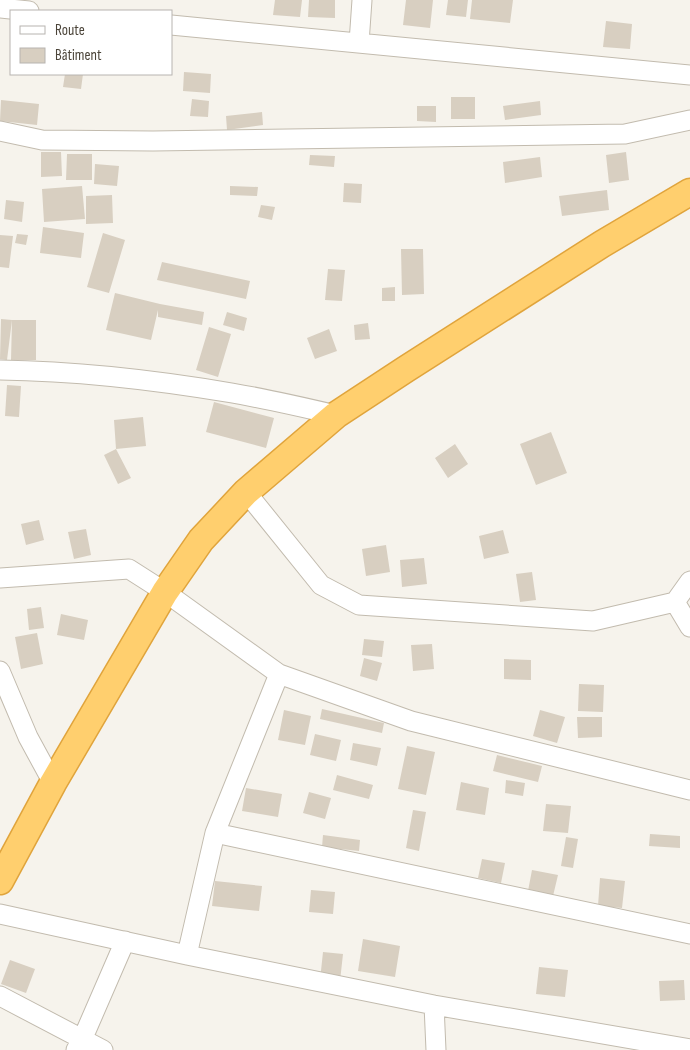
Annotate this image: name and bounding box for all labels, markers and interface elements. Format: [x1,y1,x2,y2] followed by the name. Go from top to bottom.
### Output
[10,10,172,75] legend
[55,21,85,40] text: Route
[55,46,102,65] text: Bâtiment

